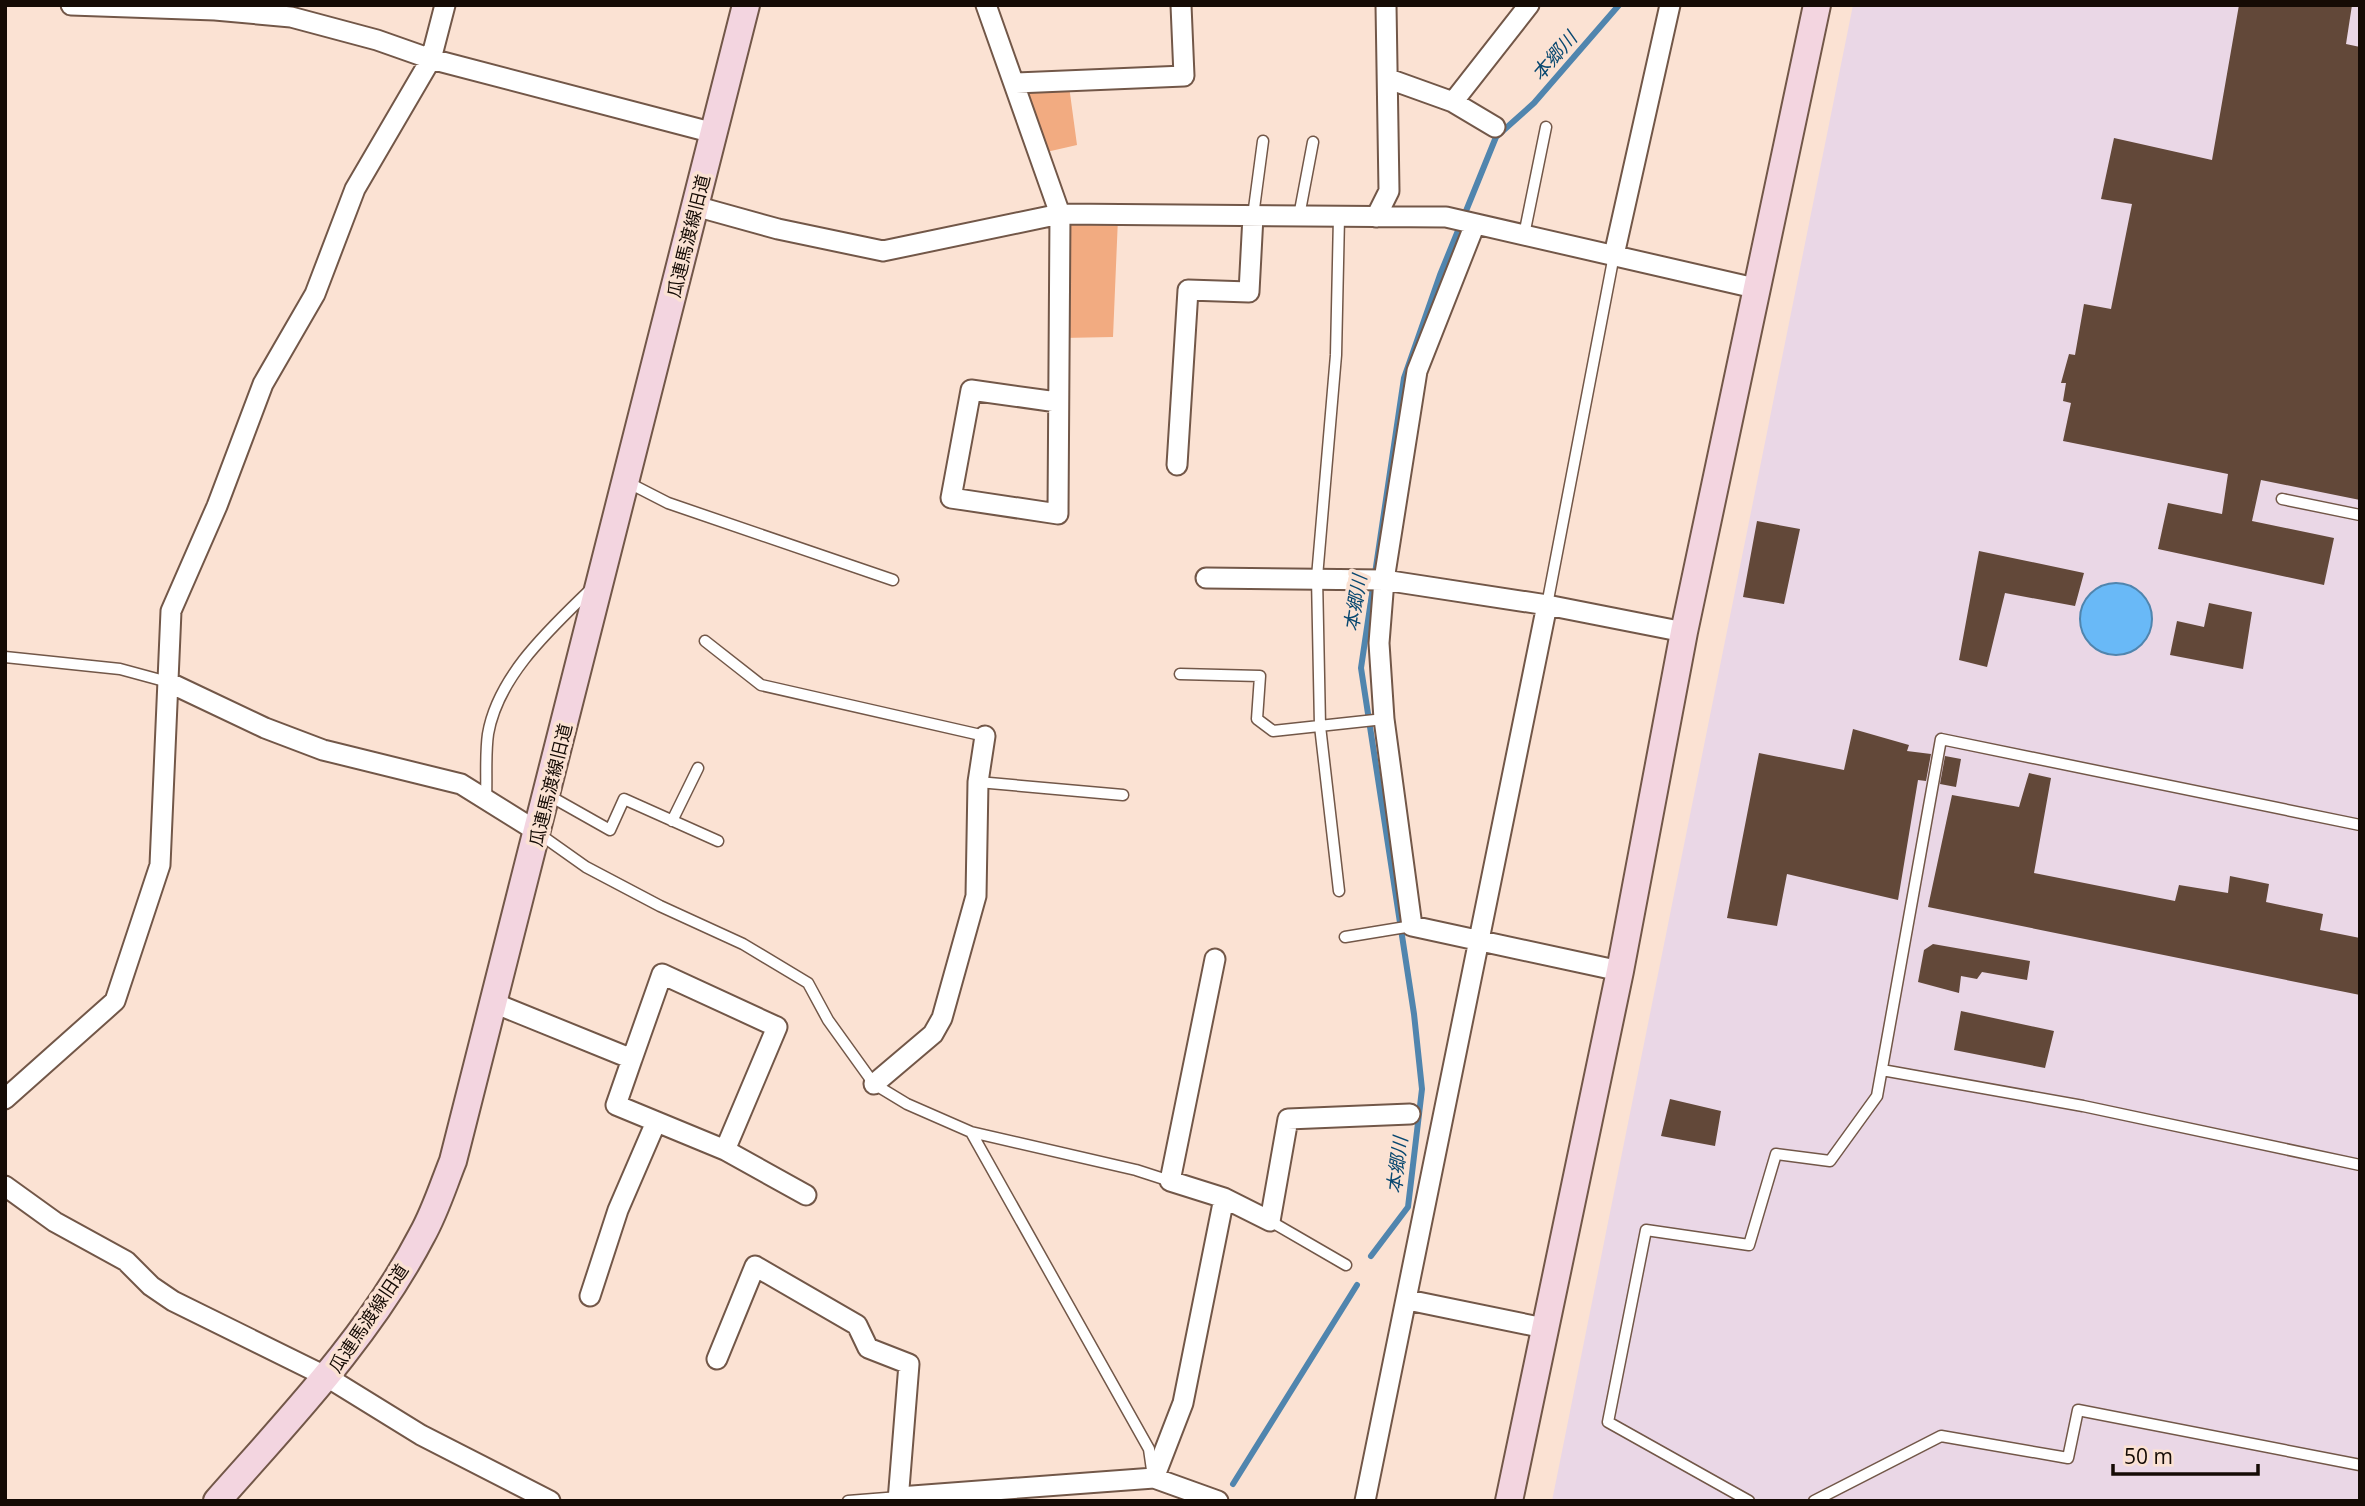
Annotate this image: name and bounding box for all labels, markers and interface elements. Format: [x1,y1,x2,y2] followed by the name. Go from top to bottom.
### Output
[1525,24,1584,86] water label: 本郷川
[661,172,715,300] street label: 瓜連馬渡線旧道
[1338,571,1373,633] water label: 本郷川
[523,721,577,849] street label: 瓜連馬渡線旧道
[1381,1133,1414,1195] water label: 本郷川
[323,1259,413,1377] street label: 瓜連馬渡線旧道
[2113,1432,2258,1476] scale bar
[2124,1442,2173,1470] text: 50 m

